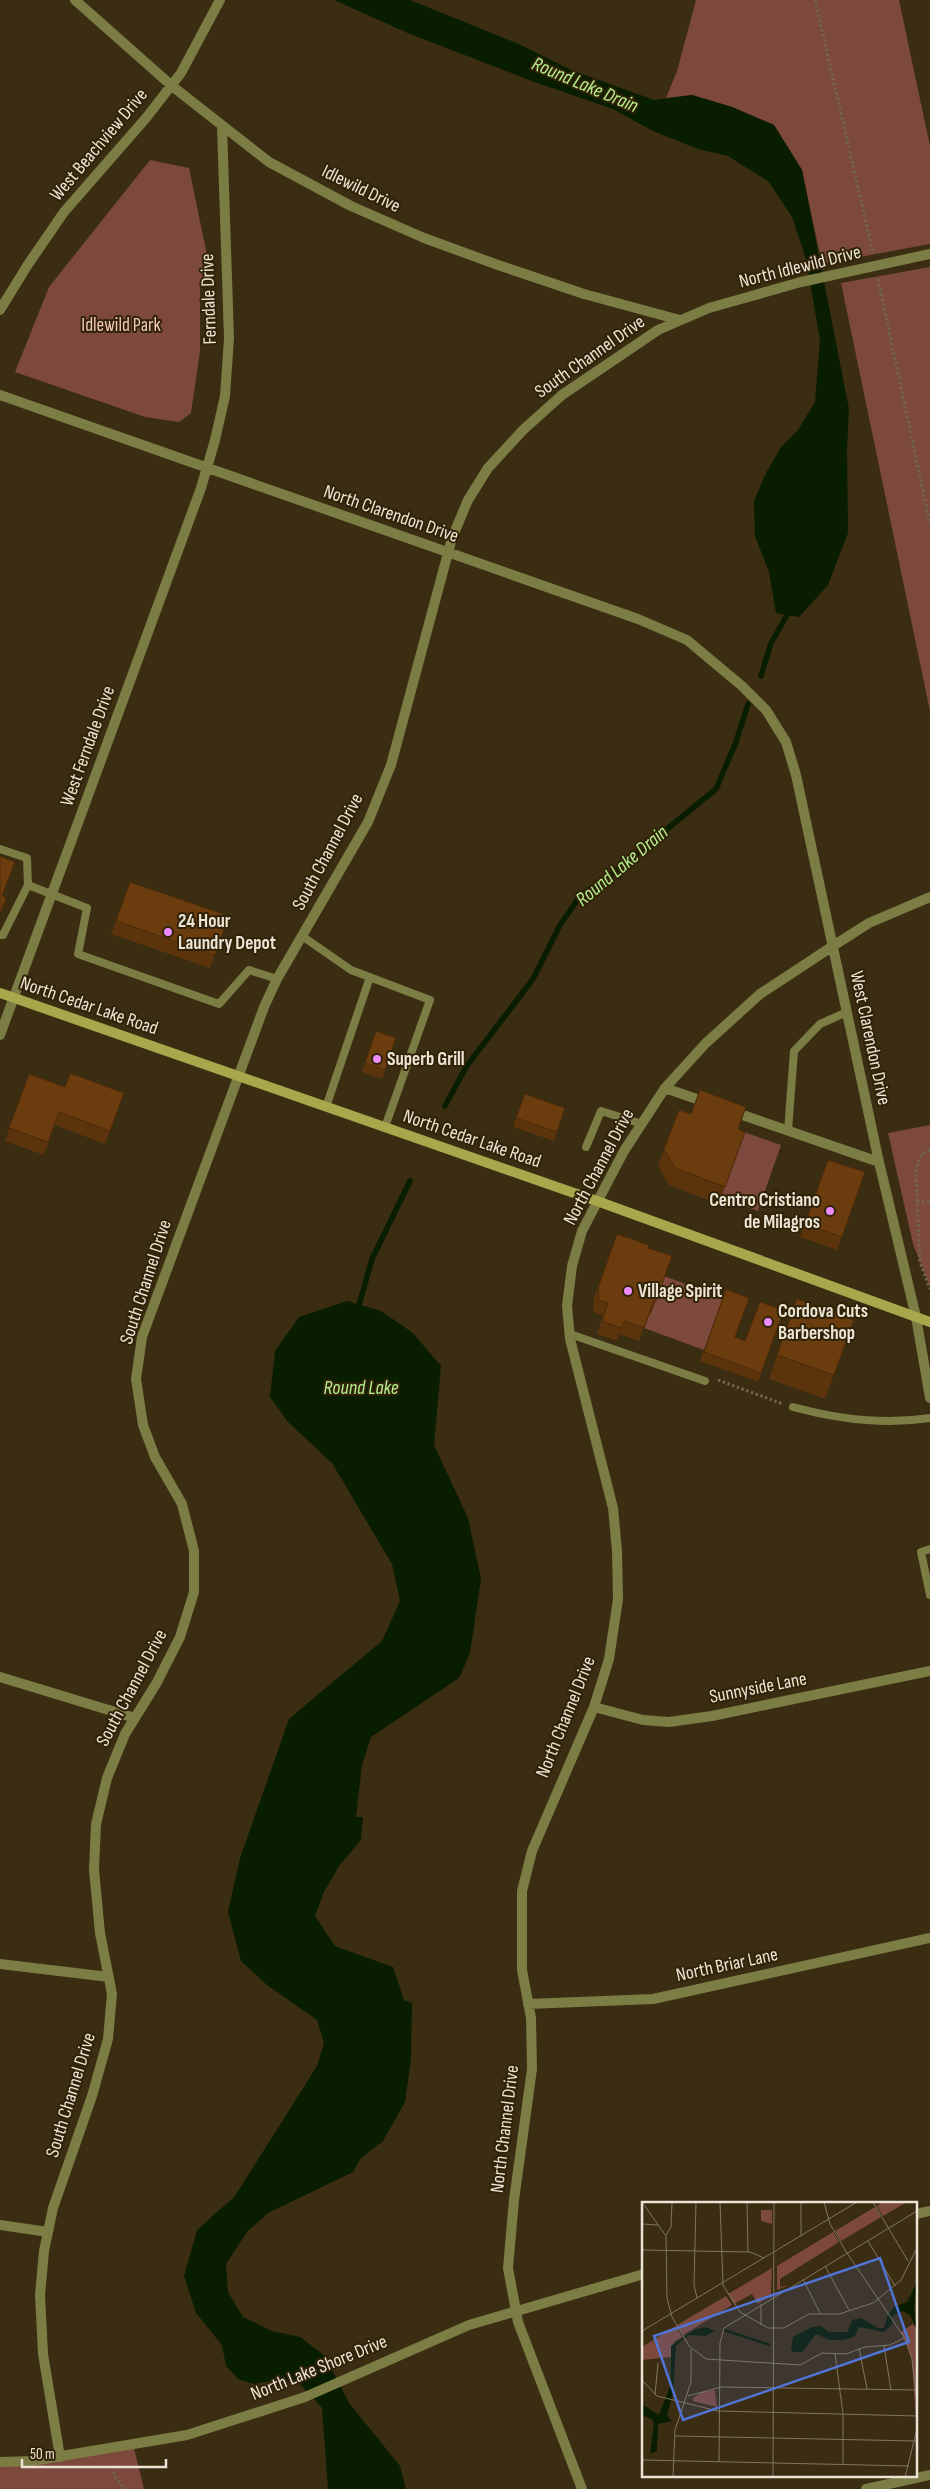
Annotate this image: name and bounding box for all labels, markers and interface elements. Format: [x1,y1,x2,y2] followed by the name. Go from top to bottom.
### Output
[528,52,642,118] water label: Round Lake Drain
[45,84,153,206] street label: West Beachview Drive
[318,160,404,218] street label: Idlewild Drive
[737,241,863,293] street label: North Idlewild Drive
[196,253,222,345] street label: Ferndale Drive
[530,311,650,403] street label: South Channel Drive
[81,314,161,337] park label: Idlewild Park
[320,480,462,548] street label: North Clarendon Drive
[56,683,120,809] street label: West Ferndale Drive
[288,790,368,914] street label: South Channel Drive
[571,820,673,912] water label: Round Lake Drain
[178,910,276,955] place label: 24 Hour Laundry Depot
[162,926,174,938] marker: 24 Hour Laundry Depot
[845,969,895,1107] street label: West Clarendon Drive
[17,972,161,1040] street label: North Cedar Lake Road
[387,1048,465,1071] place label: Superb Grill
[371,1053,383,1065] marker: Superb Grill
[400,1105,544,1173] street label: North Cedar Lake Road
[559,1105,639,1229] street label: North Channel Drive
[709,1189,820,1234] place label: Centro Cristiano de Milagros
[824,1205,836,1217] marker: Centro Cristiano de Milagros
[115,1217,177,1347] street label: South Channel Drive
[638,1280,722,1303] place label: Village Spirit
[622,1285,634,1297] marker: Village Spirit
[778,1300,868,1345] place label: Cordova Cuts Barbershop
[762,1316,774,1328] marker: Cordova Cuts Barbershop
[324,1376,399,1400] water label: Round Lake
[92,1626,172,1750] street label: South Channel Drive
[531,1653,601,1781] street label: North Channel Drive
[707,1667,809,1709] street label: Sunnyside Lane
[674,1943,780,1987] street label: North Briar Lane
[41,2030,101,2160] street label: South Channel Drive
[486,2064,524,2194] street label: North Channel Drive
[642,2202,918,2476] inset map
[247,2330,391,2406] street label: North Lake Shore Drive
[22,2436,166,2468] scale bar
[30,2445,55,2464] text: 50 m

